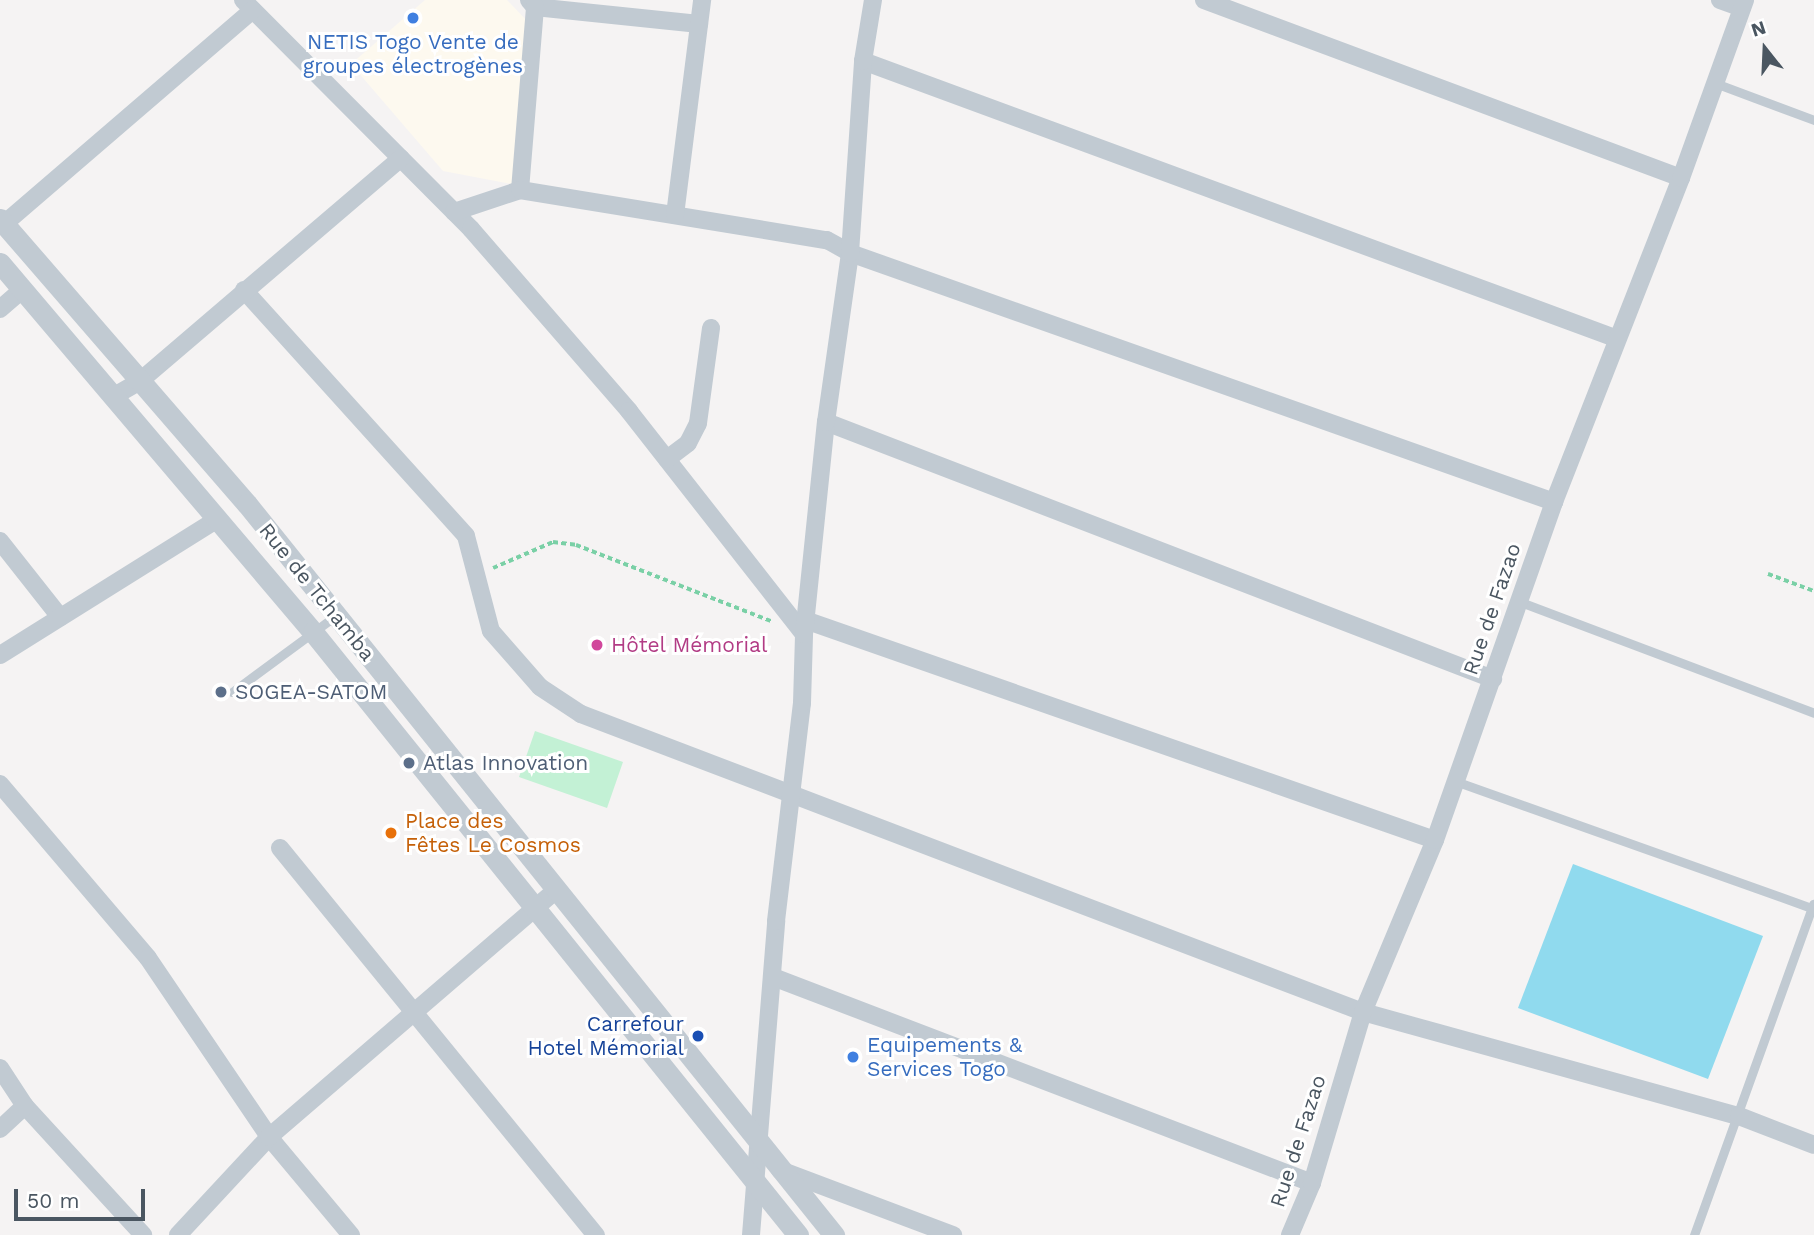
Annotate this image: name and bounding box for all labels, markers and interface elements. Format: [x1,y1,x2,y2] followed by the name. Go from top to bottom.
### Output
[405,10,421,26] marker: NETIS Togo Vente de groupes électrogènes
[1730,14,1800,84] north arrow
[1748,15,1769,42] text: N
[303,29,523,79] place label: NETIS Togo Vente de groupes électrogènes
[254,518,380,666] street label: Rue de Tchamba
[1458,540,1526,678] street label: Rue de Fazao
[611,632,768,658] place label: Hôtel Mémorial
[589,637,605,653] marker: Hôtel Mémorial
[235,679,388,705] place label: SOGEA-SATOM
[213,684,229,700] marker: SOGEA-SATOM
[423,750,588,776] place label: Atlas Innovation
[401,755,417,771] marker: Atlas Innovation
[405,808,581,858] place label: Place des Fêtes Le Cosmos
[383,825,399,841] marker: Place des Fêtes Le Cosmos
[527,1011,684,1061] place label: Carrefour Hotel Mémorial
[690,1028,706,1044] marker: Carrefour Hotel Mémorial
[867,1032,1022,1082] place label: Equipements & Services Togo
[845,1049,861,1065] marker: Equipements & Services Togo
[1265,1072,1331,1210] street label: Rue de Fazao
[18,1176,149,1220] scale bar
[27,1188,79,1213] text: 50 m

